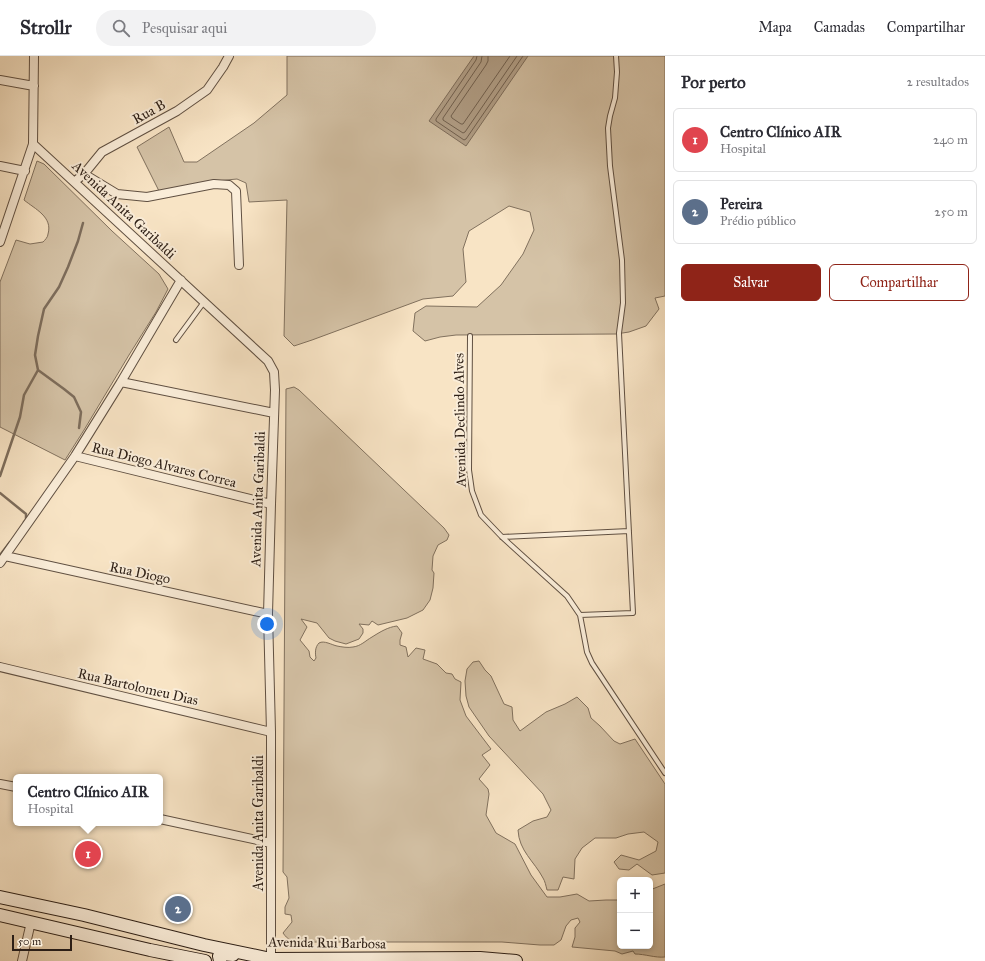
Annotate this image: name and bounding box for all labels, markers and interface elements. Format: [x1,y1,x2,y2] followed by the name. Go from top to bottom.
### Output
[96,10,376,46] search box
[20,16,72,39] text: Strollr
[110,17,132,39] icon: search
[142,19,227,37] text: Pesquisar aqui
[758,19,792,36] text: Mapa
[814,19,865,36] text: Camadas
[887,19,965,36] text: Compartilhar
[681,72,746,93] text: Por perto
[906,74,969,90] text: 2 resultados
[129,96,169,128] street label: Rua B
[720,123,841,141] text: Centro Clínico AIR
[692,132,698,148] text: 1
[933,132,968,148] text: 240 m
[720,141,766,157] text: Hospital
[68,157,180,263] street label: Avenida Anita Garibaldi
[720,195,762,213] text: Pereira
[692,204,698,220] text: 2
[934,204,968,220] text: 250 m
[720,213,796,229] text: Prédio público
[681,264,821,301] button: Salvar
[829,264,969,301] button: Compartilhar
[450,353,470,488] street label: Avenida Declindo Alves
[247,431,269,568] street label: Avenida Anita Garibaldi
[90,439,238,491] street label: Rua Diogo Alvares Correa
[108,558,172,588] street label: Rua Diogo
[257,614,277,634] your location
[76,665,200,709] street label: Rua Bartolomeu Dias
[250,755,267,892] street label: Avenida Anita Garibaldi
[13,774,163,826] popup
[27,783,149,801] text: Centro Clínico AIR
[27,801,74,817] text: Hospital
[75,839,101,869] pin: 1
[617,877,653,949] map controls
[617,877,653,913] button: +
[165,894,191,924] pin: 2
[617,913,653,949] button: −
[12,933,72,952] scale bar
[267,933,386,953] street label: Avenida Rui Barbosa
[18,935,41,948] text: 50 m

